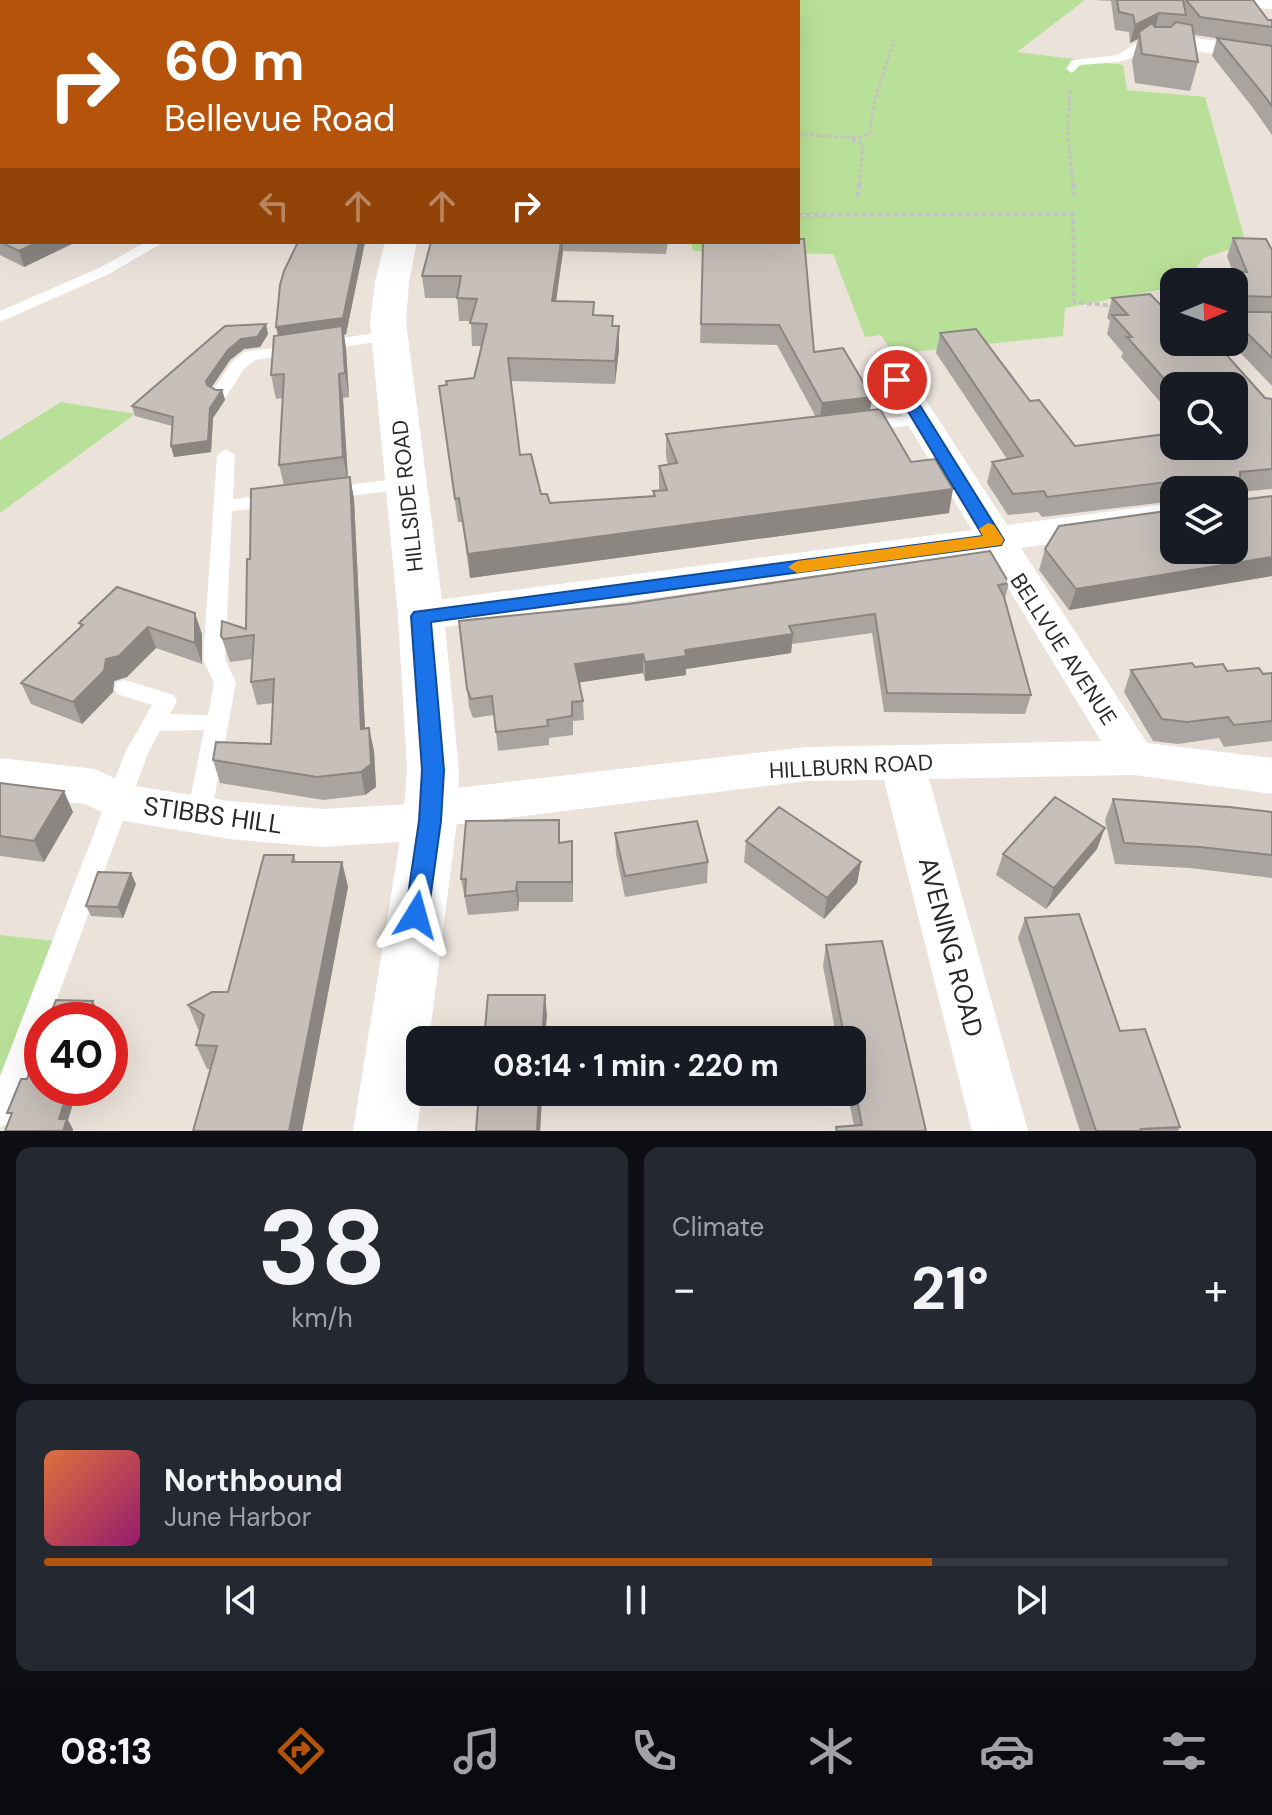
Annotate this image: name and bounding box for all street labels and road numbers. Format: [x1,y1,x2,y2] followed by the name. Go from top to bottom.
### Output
[385,418,430,573] street label: HILLSIDE ROAD
[1004,568,1123,731] street label: BELLVUE AVENUE
[768,748,934,785] street label: HILLBURN ROAD
[141,788,285,842] street label: STIBBS HILL
[911,853,991,1041] street label: AVENING ROAD

